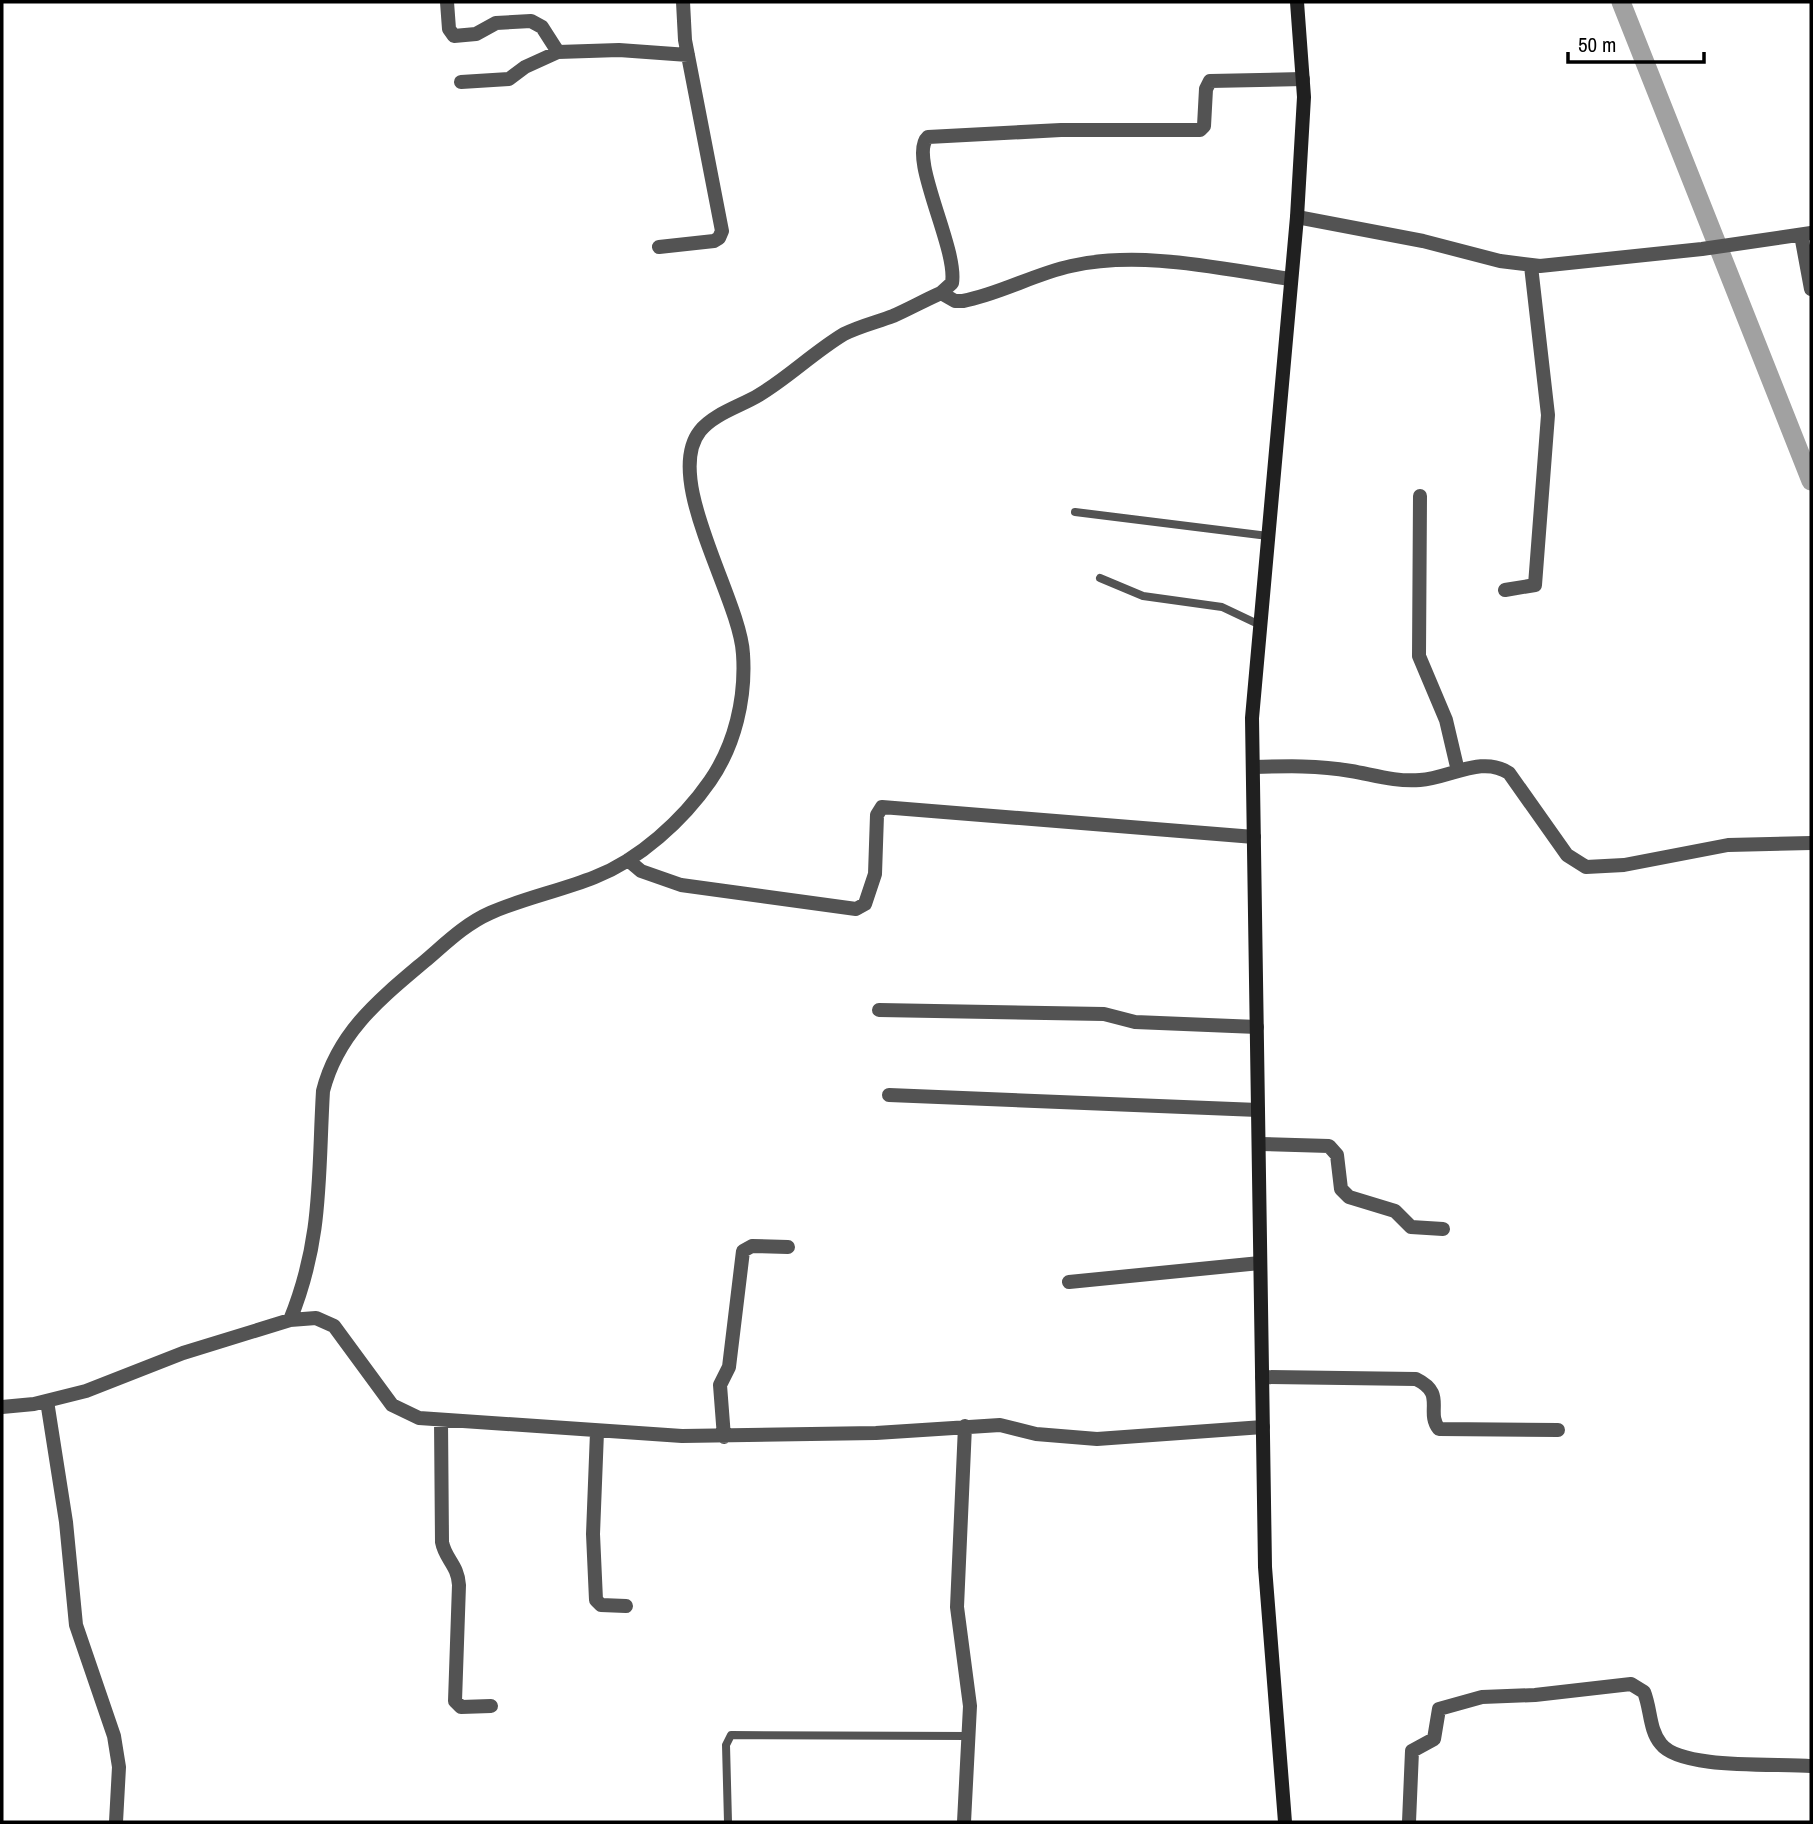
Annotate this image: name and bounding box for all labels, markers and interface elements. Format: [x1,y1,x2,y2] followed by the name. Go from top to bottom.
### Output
[1568,21,1704,65] scale bar
[1578,30,1616,59] text: 50 m

